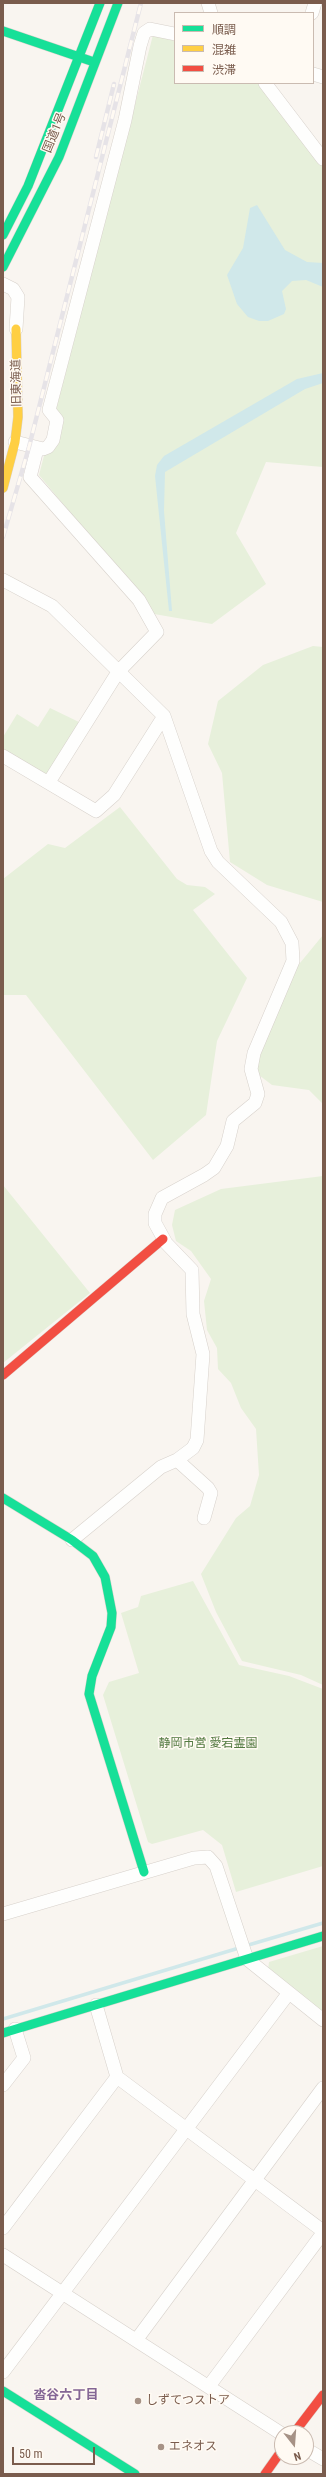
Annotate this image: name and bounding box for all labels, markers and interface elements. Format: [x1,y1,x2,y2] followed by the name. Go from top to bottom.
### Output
[174,12,314,84] legend
[212,23,236,37] text: 順調
[212,43,236,57] text: 混雑
[212,63,236,77] text: 渋滞
[40,111,70,155] street label: 国道1号
[9,359,25,407] street label: 旧東海道
[159,1737,257,1751] park label: 静岡市営 愛宕霊園
[34,2388,98,2404] district label: 沓谷六丁目
[146,2394,230,2408] place label: しずてつストア
[133,2396,143,2406] marker: しずてつストア
[274,2425,314,2465] north arrow
[14,2439,97,2465] scale bar
[169,2440,217,2454] place label: エネオス
[156,2442,166,2452] marker: エネオス
[19,2447,43,2461] text: 50 m
[292,2449,302,2463] text: N

